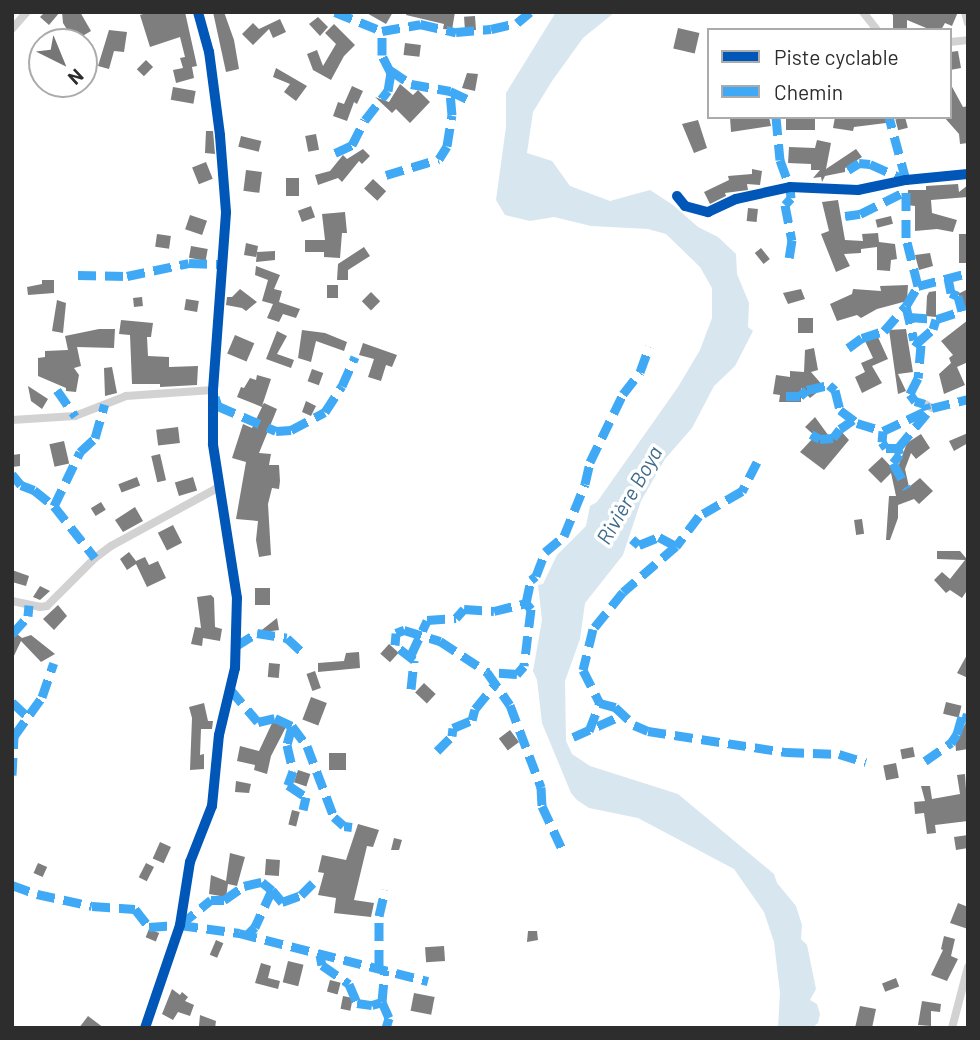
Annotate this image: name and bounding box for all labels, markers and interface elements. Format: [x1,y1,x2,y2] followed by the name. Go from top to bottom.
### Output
[28,28,98,98] north arrow
[707,28,952,119] legend
[774,44,899,69] text: Piste cyclable
[64,65,89,90] text: N
[774,79,843,104] text: Chemin
[591,441,667,549] water label: Rivière Boya

